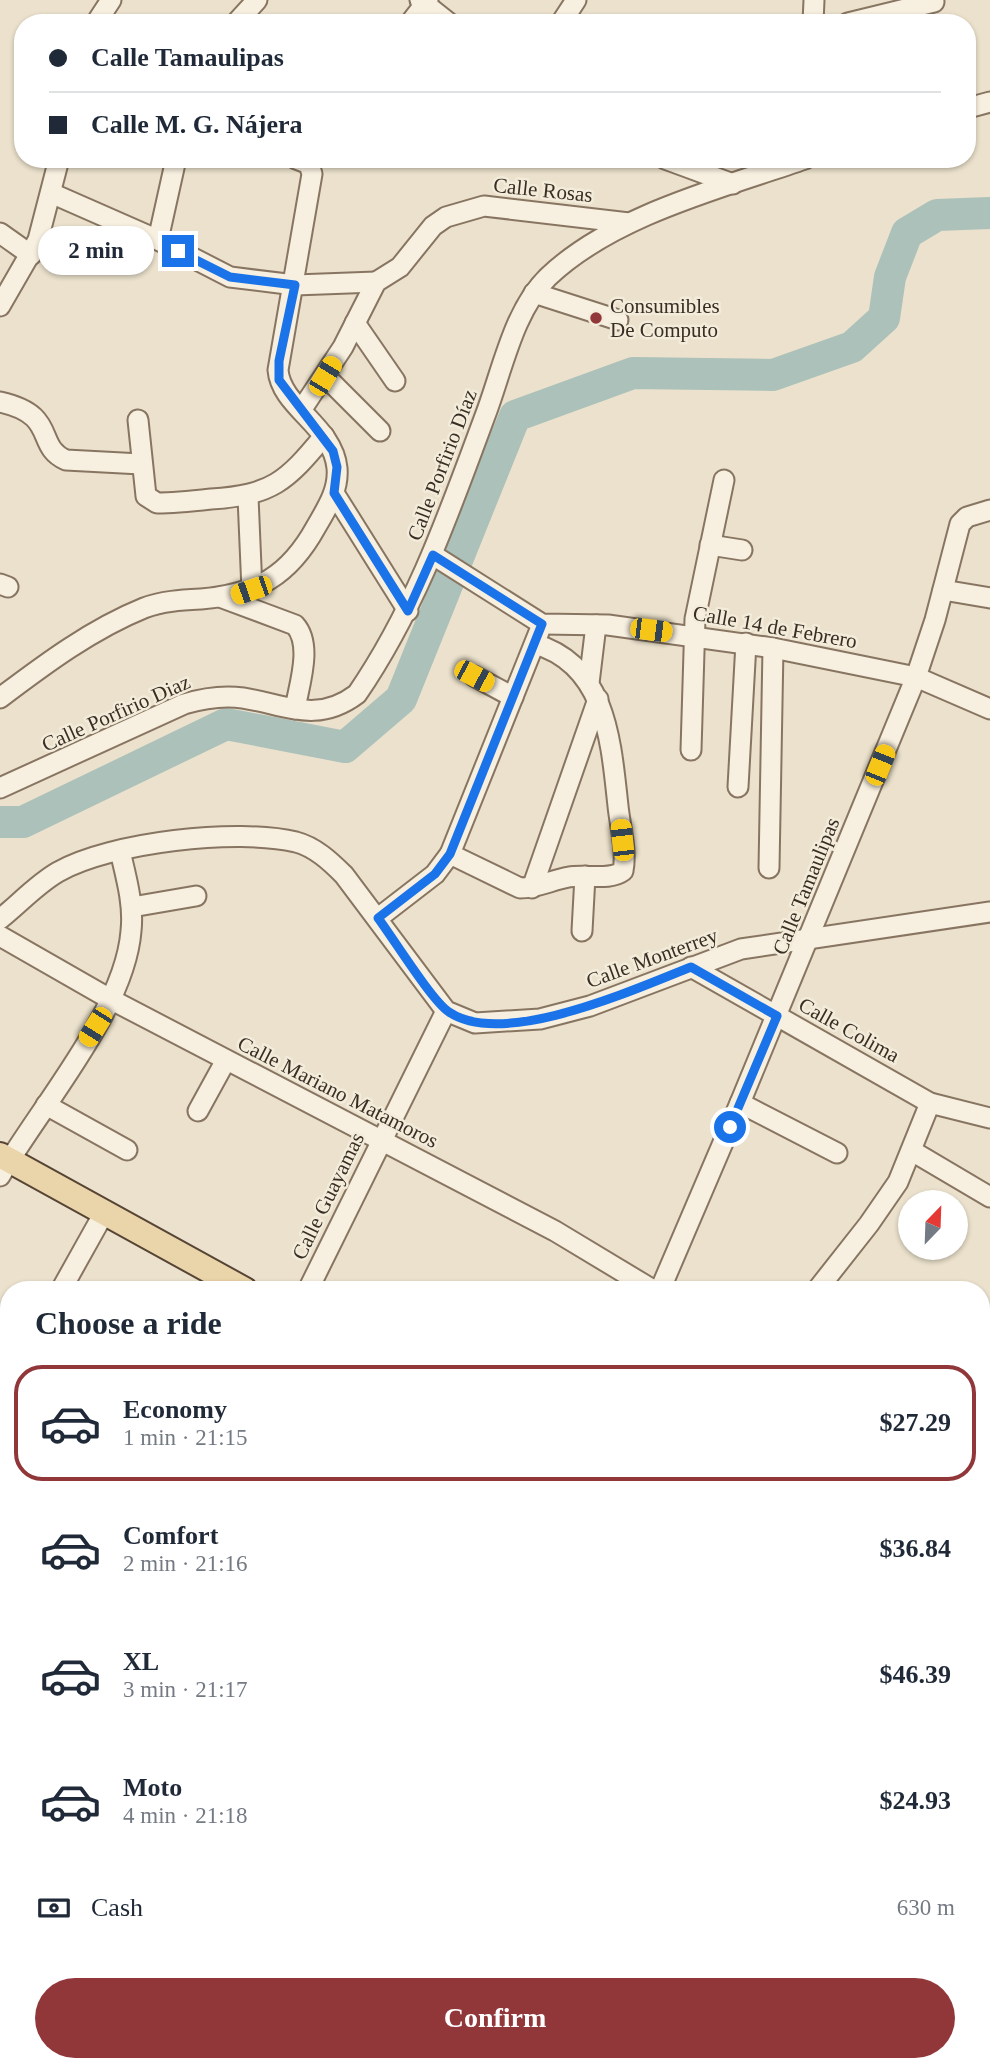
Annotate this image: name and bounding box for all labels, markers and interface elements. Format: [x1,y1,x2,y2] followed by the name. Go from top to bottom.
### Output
[91,43,284,72] text: Calle Tamaulipas
[91,110,303,139] text: Calle M. G. Nájera
[492,173,594,207] street label: Calle Rosas
[38,226,154,276] callout: 2 min
[162,235,194,267] route end
[68,238,124,263] text: 2 min
[610,294,720,342] place label: Consumibles De Computo
[588,310,604,326] marker: Consumibles De Computo
[306,353,345,399] car
[402,386,482,544] street label: Calle Porfirio Díaz
[228,573,275,607] car
[691,601,859,653] street label: Calle 14 de Febrero
[629,617,674,643] car
[451,657,498,695] car
[38,670,194,756] street label: Calle Porfirio Diaz
[863,742,898,788] car
[768,814,844,958] street label: Calle Tamaulipas
[610,818,635,862] car
[583,923,722,993] street label: Calle Monterrey
[794,992,904,1068] street label: Calle Colima
[75,1004,116,1050] car
[234,1031,442,1153] street label: Calle Mariano Matamoros
[714,1111,746,1143] route start
[287,1129,369,1263] street label: Calle Guayamas
[898,1190,968,1260] north arrow
[898,1190,968,1260] map controls
[35,1305,222,1341] text: Choose a ride
[39,1392,102,1455] icon: car
[123,1395,227,1424] text: Economy
[880,1408,951,1437] text: $27.29
[123,1425,248,1450] text: 1 min · 21:15
[39,1518,102,1581] icon: car
[123,1521,218,1550] text: Comfort
[880,1534,951,1563] text: $36.84
[123,1551,248,1576] text: 2 min · 21:16
[39,1644,102,1707] icon: car
[123,1647,159,1676] text: XL
[880,1660,951,1689] text: $46.39
[123,1677,248,1702] text: 3 min · 21:17
[39,1770,102,1833] icon: car
[123,1773,182,1802] text: Moto
[880,1786,951,1815] text: $24.93
[123,1803,248,1828] text: 4 min · 21:18
[35,1889,73,1927] icon: cash
[91,1893,143,1922] text: Cash
[897,1895,955,1920] text: 630 m
[35,1978,955,2058] button: Confirm

